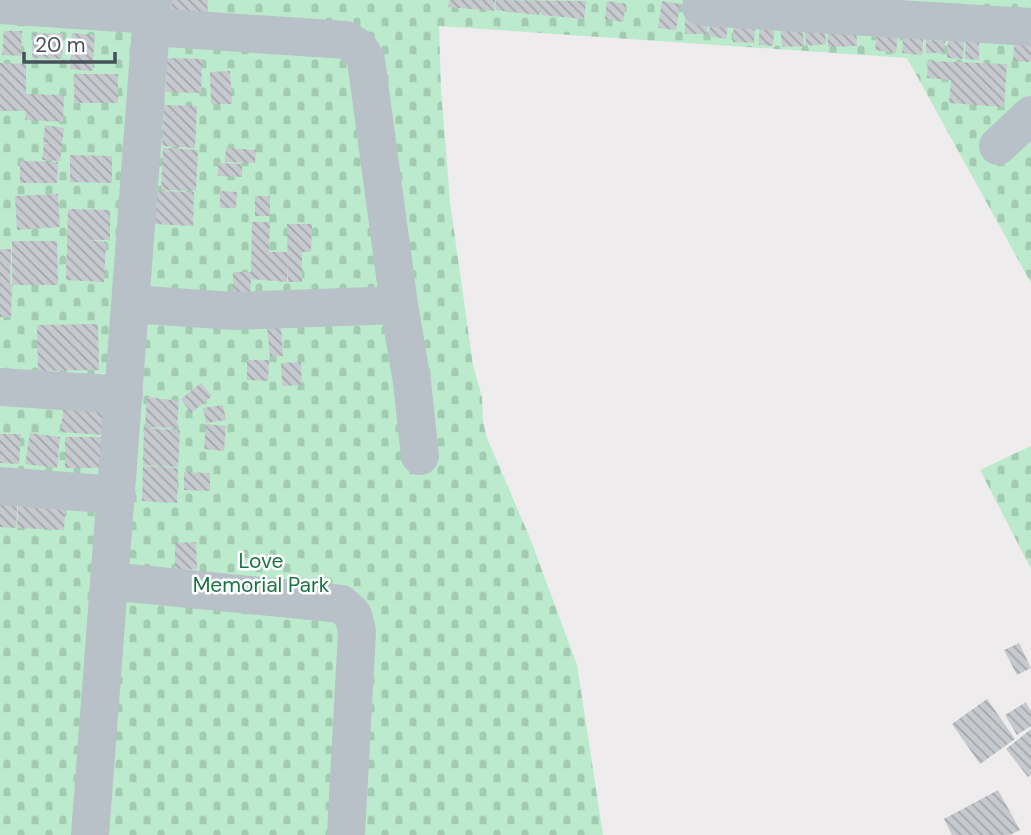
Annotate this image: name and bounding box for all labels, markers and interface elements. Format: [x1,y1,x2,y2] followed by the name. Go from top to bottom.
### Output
[24,21,116,65] scale bar
[35,31,86,59] text: 20 m
[193,547,330,599] park label: Love Memorial Park

